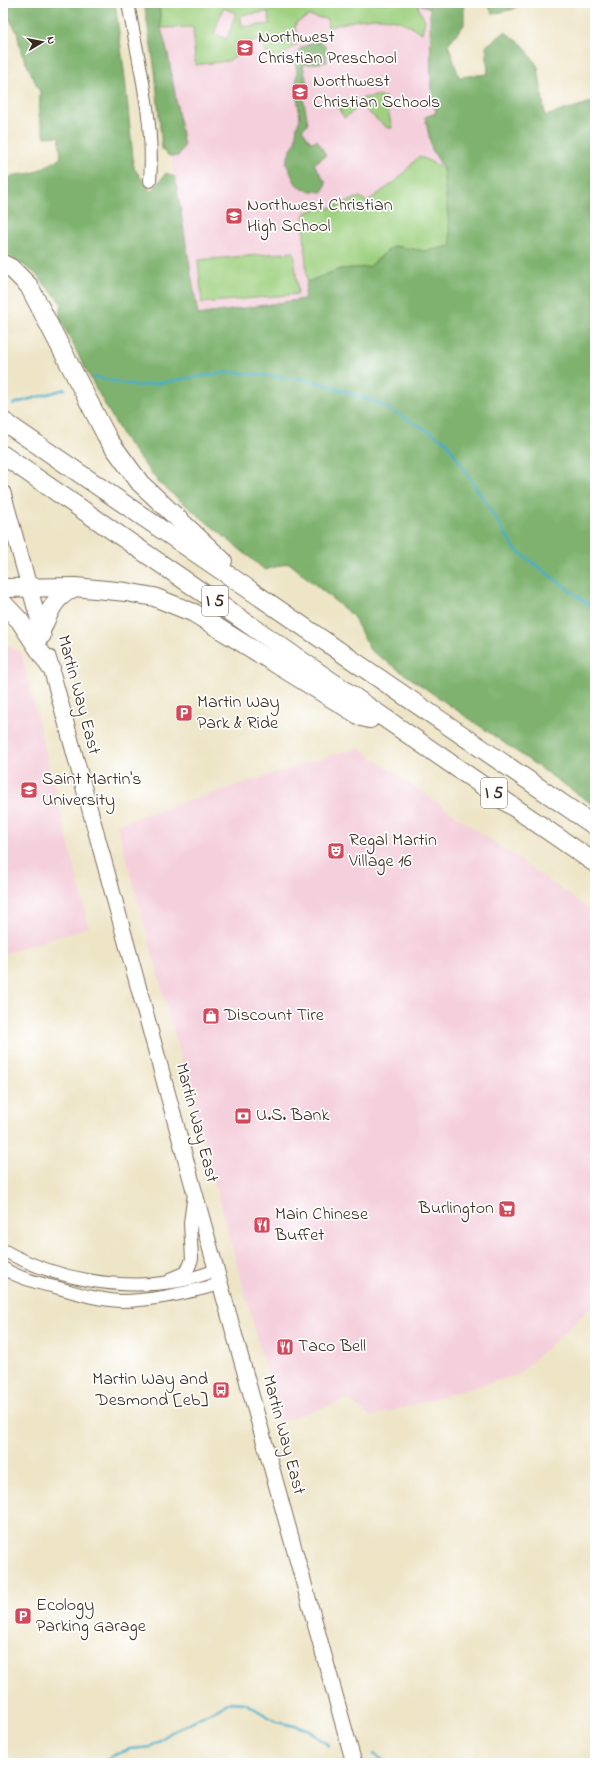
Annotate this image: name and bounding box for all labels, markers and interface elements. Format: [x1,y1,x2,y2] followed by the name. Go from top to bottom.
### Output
[22,22,62,62] north arrow
[258,25,397,72] place label: Northwest Christian Preschool
[42,35,59,45] text: N
[235,38,255,58] school or university icon: Northwest Christian Preschool
[313,69,440,116] place label: Northwest Christian Schools
[290,82,310,102] school or university icon: Northwest Christian Schools
[247,193,393,241] place label: Northwest Christian High School
[224,206,244,226] school or university icon: Northwest Christian High School
[202,586,228,616] road number: I 5
[50,632,106,758] street label: Martin Way East
[197,690,280,737] place label: Martin Way Park & Ride
[174,703,194,723] parking icon: Martin Way Park & Ride
[42,767,141,814] place label: Saint Martin's University
[481,778,507,808] road number: I 5
[19,780,39,800] school or university icon: Saint Martin's University
[348,828,437,876] place label: Regal Martin Village 16
[326,841,346,861] theatre icon: Regal Martin Village 16
[223,1003,325,1029] place label: Discount Tire
[201,1006,221,1026] shop icon: Discount Tire
[168,1060,224,1186] street label: Martin Way East
[256,1103,329,1129] place label: U.S. Bank
[233,1106,253,1126] bank icon: U.S. Bank
[418,1196,494,1223] place label: Burlington
[497,1199,517,1219] supermarket icon: Burlington
[274,1202,369,1249] place label: Main Chinese Buffet
[252,1215,272,1235] restaurant icon: Main Chinese Buffet
[298,1334,366,1360] place label: Taco Bell
[275,1337,295,1357] restaurant icon: Taco Bell
[92,1367,208,1414] place label: Martin Way and Desmond [eb]
[255,1372,311,1498] street label: Martin Way East
[211,1380,231,1400] bus stop icon: Martin Way and Desmond [eb]
[36,1593,147,1641] place label: Ecology Parking Garage
[13,1606,33,1626] parking icon: Ecology Parking Garage

